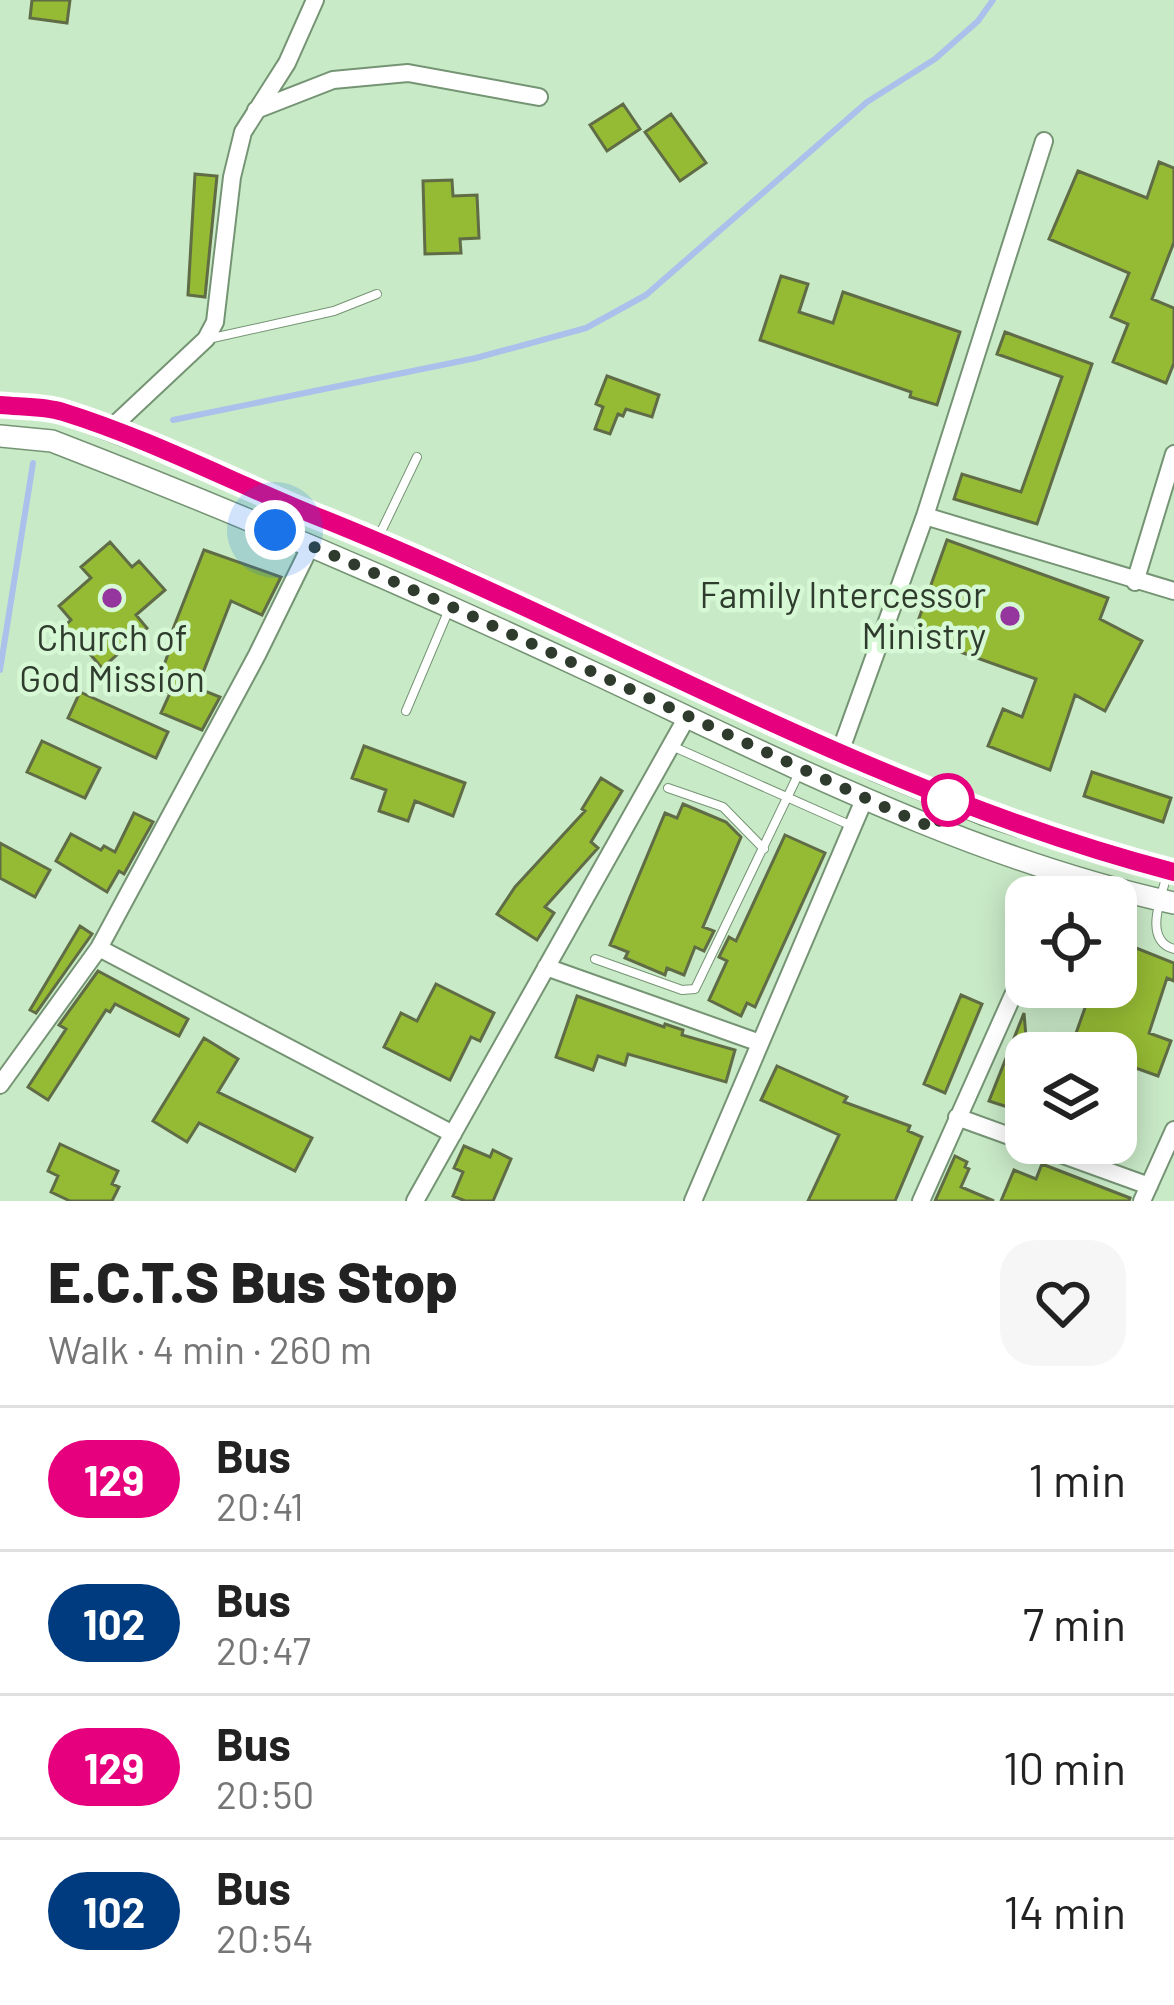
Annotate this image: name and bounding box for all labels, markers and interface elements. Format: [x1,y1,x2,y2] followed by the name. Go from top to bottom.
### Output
[245,500,305,560] your location
[700,572,986,656] place label: Family Intercessor Ministry
[99,585,125,611] marker: Church of God Mission
[997,603,1023,629] marker: Family Intercessor Ministry
[19,615,205,699] place label: Church of God Mission
[923,775,973,825] unlabelled marker
[1005,876,1137,1164] map controls
[1005,876,1137,1008] button: locate
[1005,1032,1137,1164] button: layers
[1000,1240,1126,1366] button: heart
[48,1246,458,1314] text: E.C.T.S Bus Stop
[48,1325,372,1372] text: Walk · 4 min · 260 m
[216,1428,291,1482] text: Bus
[1028,1452,1126,1506] text: 1 min
[84,1454,144,1504] text: 129
[216,1482,304,1529] text: 20:41
[216,1572,291,1626] text: Bus
[1023,1596,1126,1650] text: 7 min
[83,1598,145,1648] text: 102
[216,1626,311,1673] text: 20:47
[216,1716,291,1770] text: Bus
[1003,1740,1126,1794] text: 10 min
[84,1742,144,1792] text: 129
[216,1770,314,1817] text: 20:50
[216,1860,291,1914] text: Bus
[1004,1884,1126,1938] text: 14 min
[83,1886,145,1936] text: 102
[216,1914,314,1961] text: 20:54

